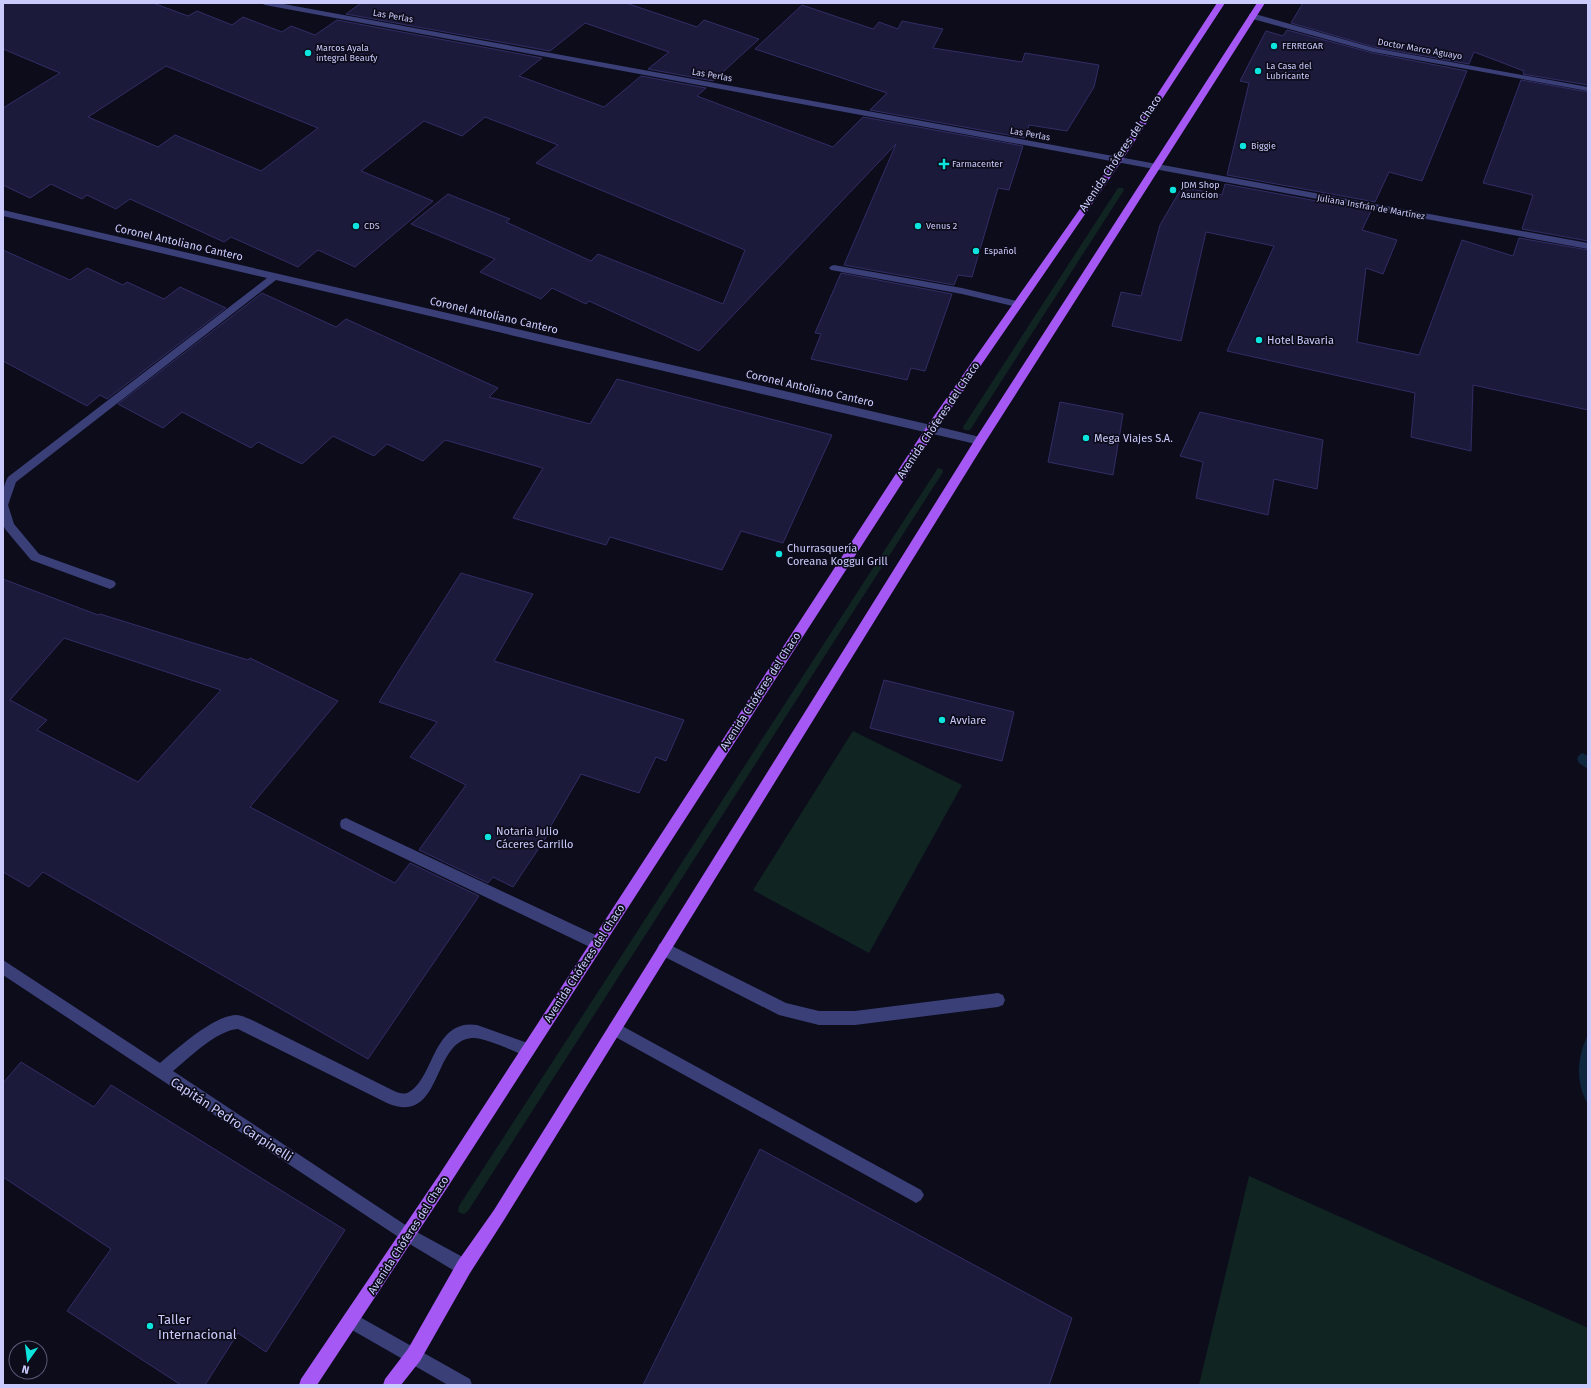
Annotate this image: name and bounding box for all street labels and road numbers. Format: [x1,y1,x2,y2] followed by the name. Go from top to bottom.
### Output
[372,8,414,24] street label: Las Perlas
[1377,37,1463,61] street label: Doctor Marco Aguayo
[691,67,733,83] street label: Las Perlas
[1076,93,1164,214] street label: Avenida Chóferes del Chaco
[1009,126,1051,142] street label: Las Perlas
[1316,193,1426,221] street label: Juliana Insfrán de Martínez
[114,221,244,264] street label: Coronel Antoliano Cantero
[429,294,559,337] street label: Coronel Antoliano Cantero
[894,360,982,481] street label: Avenida Chóferes del Chaco
[745,367,875,410] street label: Coronel Antoliano Cantero
[717,630,803,753] street label: Avenida Chóferes del Chaco
[541,902,627,1025] street label: Avenida Chóferes del Chaco
[168,1074,296,1165] street label: Capitán Pedro Carpinelli
[365,1174,451,1297] street label: Avenida Chóferes del Chaco

